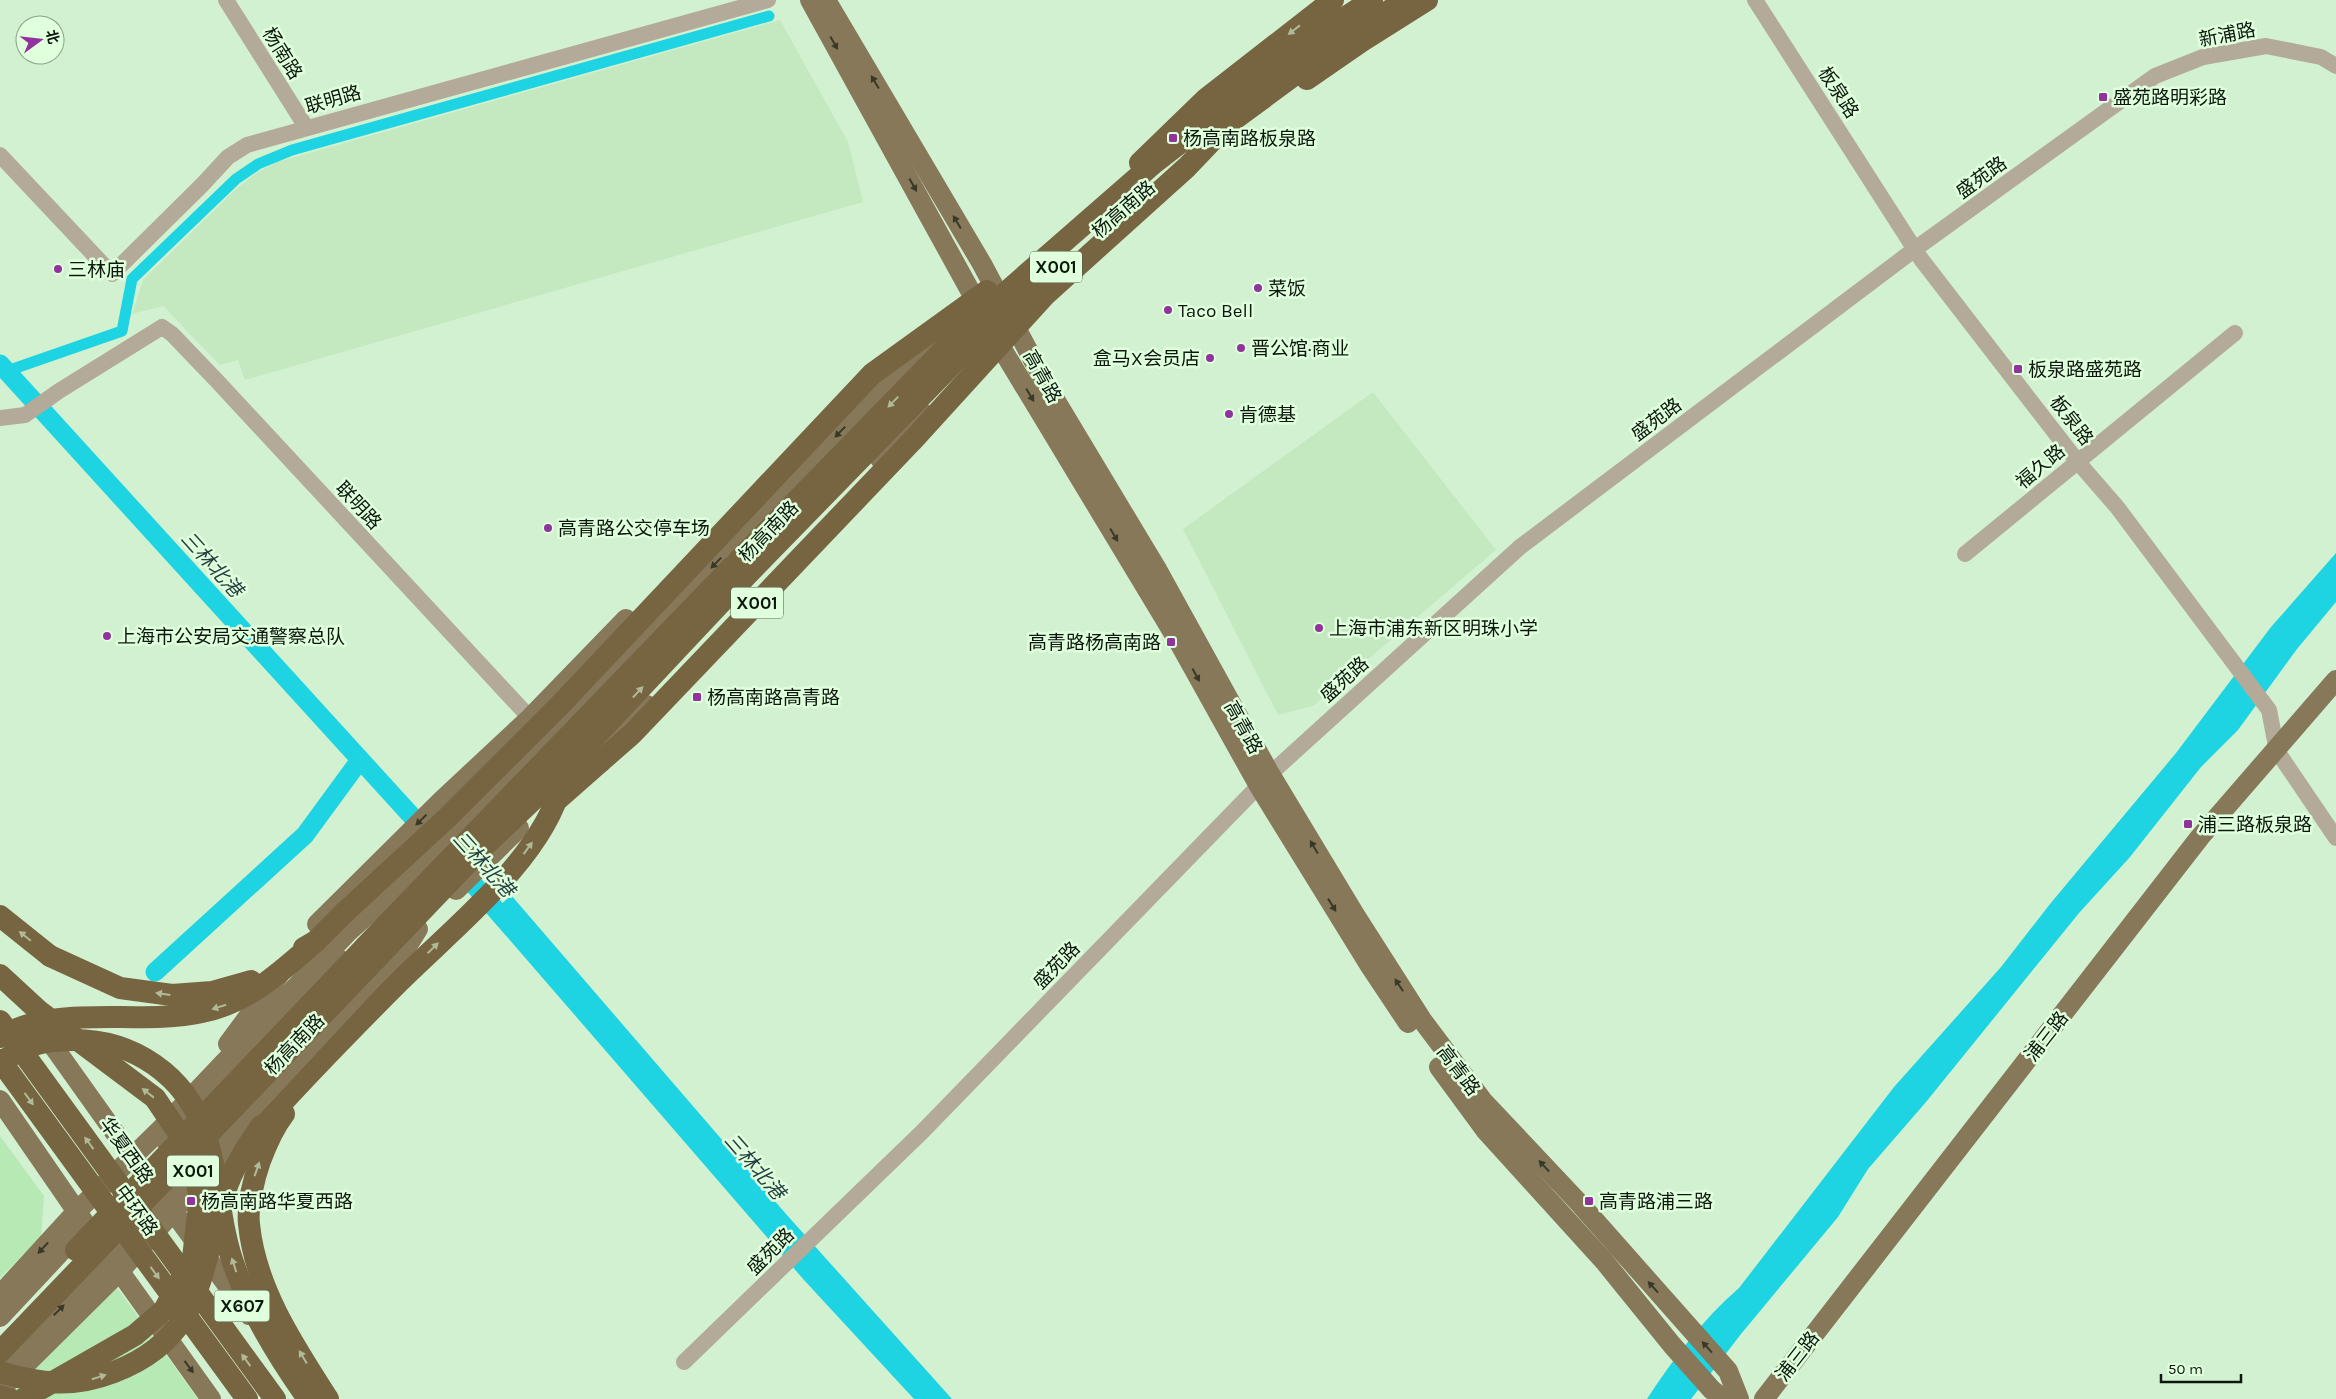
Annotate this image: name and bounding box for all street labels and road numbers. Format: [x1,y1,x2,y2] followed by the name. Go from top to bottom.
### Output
[2197,19,2257,51] street label: 新浦路
[258,24,307,84] street label: 杨南路
[1813,63,1863,122] street label: 板泉路
[303,82,364,118] street label: 联明路
[1952,152,2011,203] street label: 盛苑路
[1088,177,1160,243] street label: 杨高南路
[1030,252,1082,282] road number: X001
[1019,346,1066,407] street label: 高青路
[2045,391,2097,450] street label: 板泉路
[1627,394,1686,446] street label: 盛苑路
[2012,440,2070,494] street label: 福久路
[331,477,386,534] street label: 联明路
[734,497,803,567] street label: 杨高南路
[731,588,783,618] road number: X001
[1316,652,1373,707] street label: 盛苑路
[1220,697,1267,758] street label: 高青路
[1029,938,1084,994] street label: 盛苑路
[2021,1007,2073,1066] street label: 浦三路
[260,1010,329,1080] street label: 杨高南路
[1432,1041,1484,1100] street label: 高青路
[95,1113,157,1188] street label: 华夏西路
[167,1156,219,1186] road number: X001
[111,1181,162,1240] street label: 中环路
[743,1224,799,1280] street label: 盛苑路
[214,1290,270,1322] road number: X607
[1772,1327,1824,1386] street label: 浦三路

